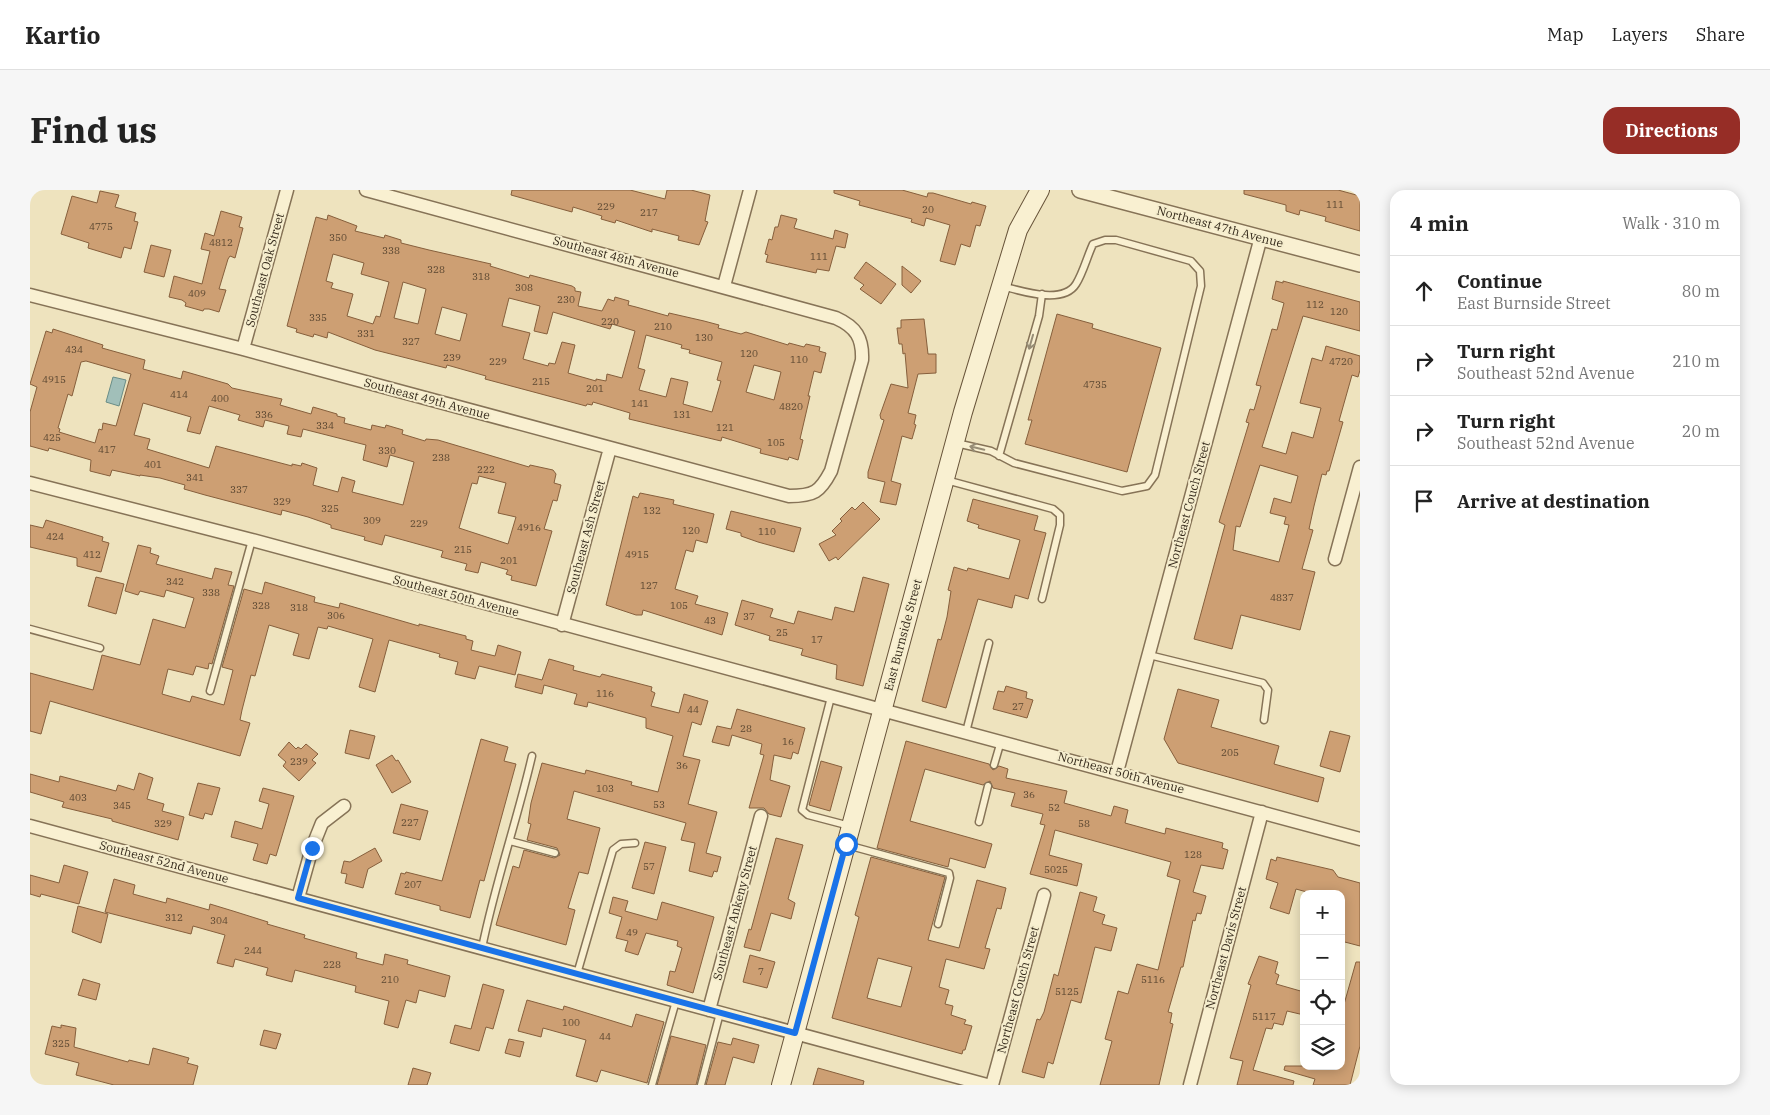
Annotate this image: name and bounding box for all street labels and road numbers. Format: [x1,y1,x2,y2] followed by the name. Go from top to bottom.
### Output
[1155,202,1285,251] street label: Northeast 47th Avenue
[242,211,287,329] street label: Southeast Oak Street
[551,232,681,281] street label: Southeast 48th Avenue
[362,374,492,423] street label: Southeast 49th Avenue
[1164,440,1213,570] street label: Northeast Couch Street
[563,478,608,595] street label: Southeast Ash Street
[391,571,521,620] street label: Southeast 50th Avenue
[880,577,925,692] street label: East Burnside Street
[1056,748,1186,797] street label: Northeast 50th Avenue
[98,837,230,886] street label: Southeast 52nd Avenue
[709,844,760,982] street label: Southeast Ankeny Street
[1202,885,1249,1011] street label: Northeast Davis Street
[993,925,1042,1055] street label: Northeast Couch Street

